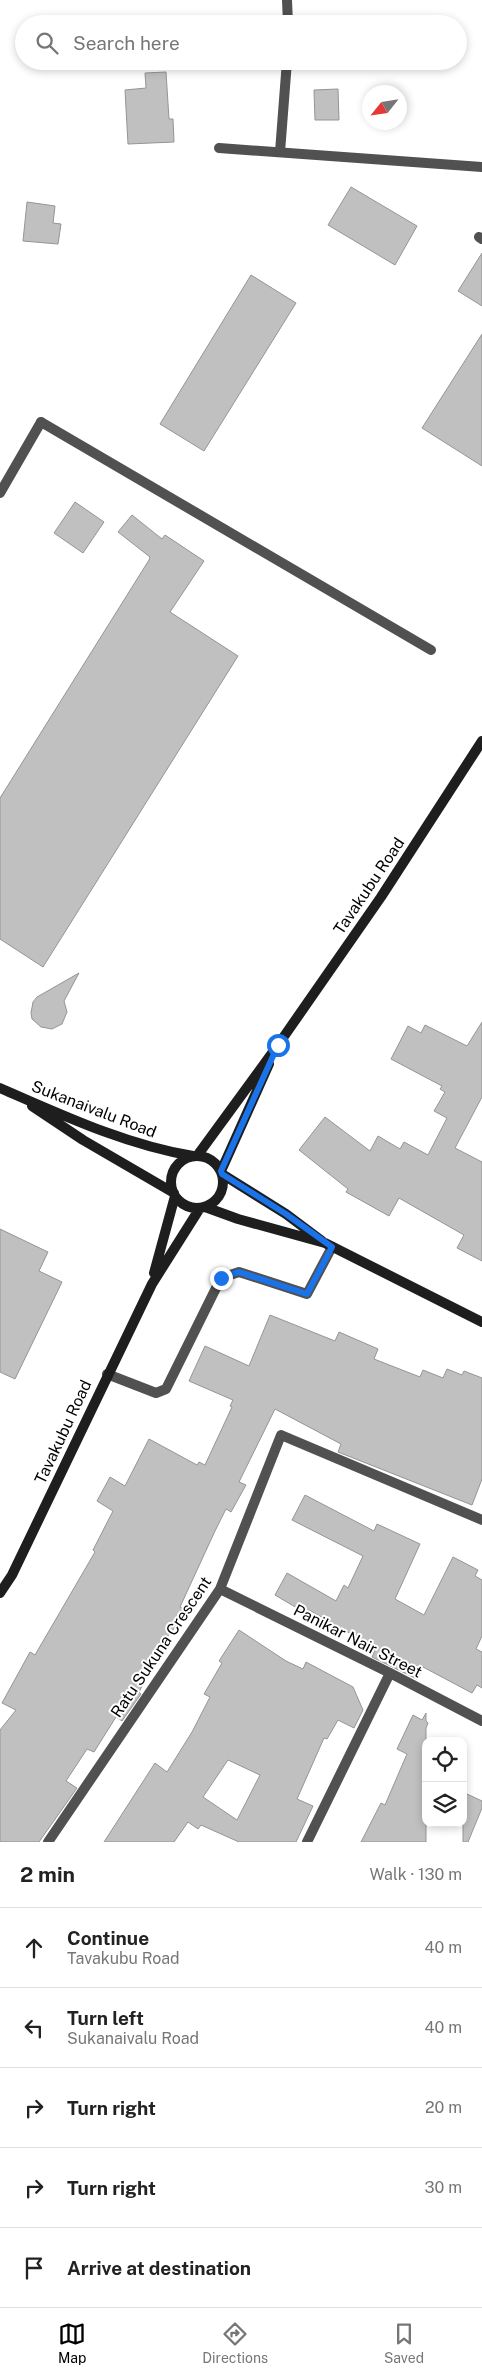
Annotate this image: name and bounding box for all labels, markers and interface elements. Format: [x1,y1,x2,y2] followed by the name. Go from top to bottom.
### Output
[15,15,467,70] search box
[33,29,61,57] icon: search
[73,32,180,54] text: Search here
[362,85,407,130] north arrow
[330,834,408,938] street label: Tavakubu Road
[267,1034,290,1057] route start
[29,1076,159,1142] street label: Sukanaivalu Road
[210,1267,233,1290] route end
[31,1377,95,1487] street label: Tavakubu Road
[107,1573,215,1721] street label: Ratu Sukuna Crescent
[291,1600,425,1682] street label: Panikar Nair Street
[422,1737,467,1827] map controls
[422,1737,467,1782] button: locate
[422,1782,467,1827] button: layers
[20,1862,75,1887] text: 2 min
[369,1865,462,1884] text: Walk · 130 m
[67,1927,149,1949] text: Continue
[20,1934,48,1962] icon: ahead
[424,1938,462,1957] text: 40 m
[67,1949,180,1968] text: Tavakubu Road
[67,2007,144,2029] text: Turn left
[20,2014,48,2042] icon: left
[424,2018,462,2037] text: 40 m
[67,2029,199,2048] text: Sukanaivalu Road
[20,2094,48,2122] icon: right
[67,2097,156,2119] text: Turn right
[425,2098,462,2117] text: 20 m
[20,2174,48,2202] icon: right
[67,2177,156,2199] text: Turn right
[425,2178,462,2197] text: 30 m
[20,2254,48,2282] icon: arrive
[67,2257,251,2279] text: Arrive at destination
[58,2320,86,2366] tab: Map
[202,2320,268,2366] tab: Directions
[384,2320,424,2366] tab: Saved

